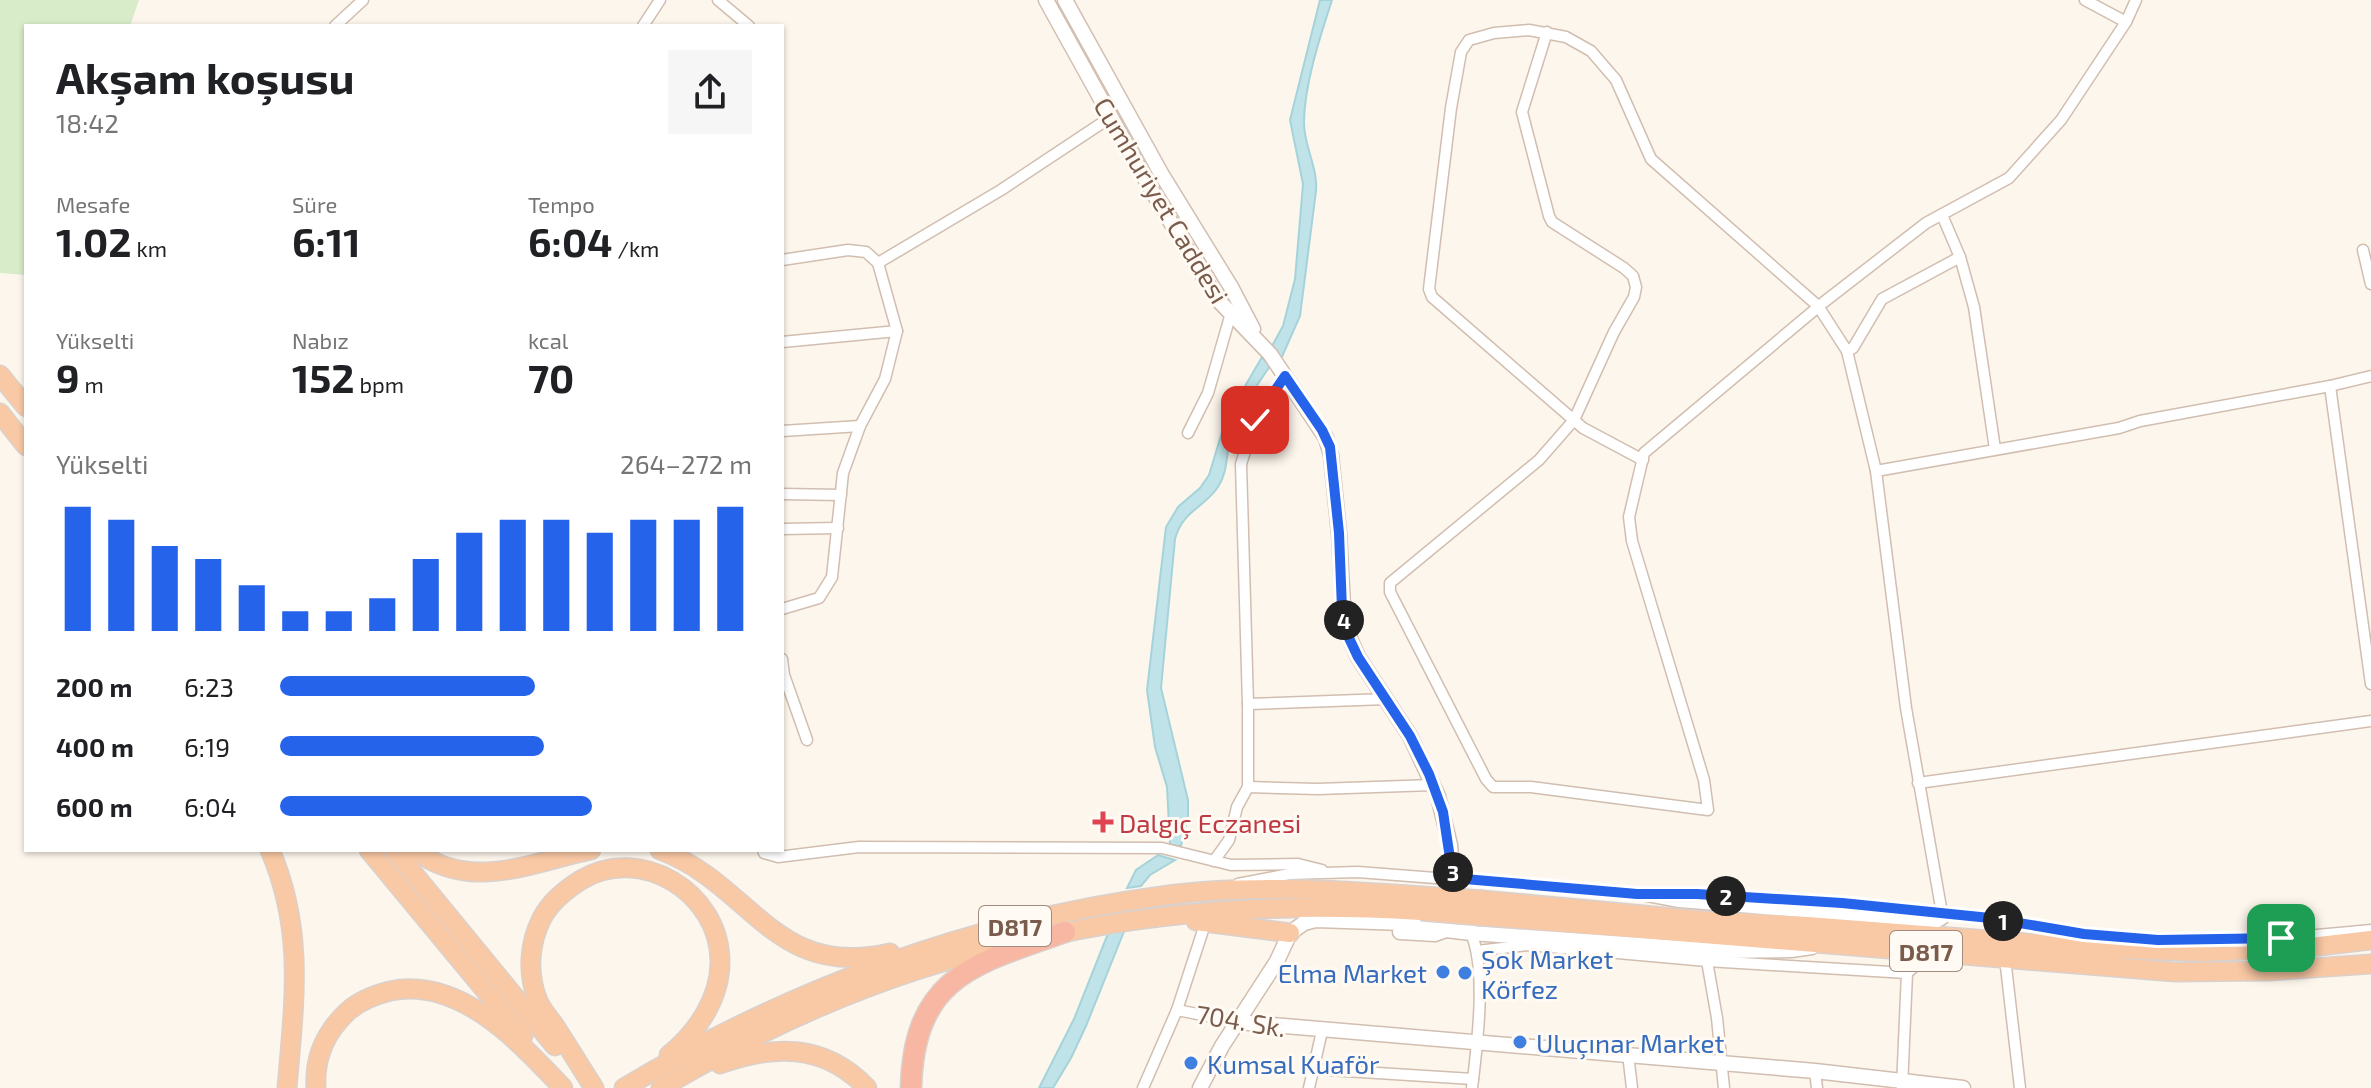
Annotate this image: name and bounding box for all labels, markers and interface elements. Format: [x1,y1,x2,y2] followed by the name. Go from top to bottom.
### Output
[56,50,355,103] text: Akşam koşusu
[668,50,752,134] button: share
[1088,91,1236,309] street label: Cumhuriyet Caddesi
[56,107,119,138] text: 18:42
[56,191,130,217] text: Mesafe
[292,191,337,217] text: Süre
[528,191,595,217] text: Tempo
[56,217,132,265] text: 1.02
[292,217,360,265] text: 6:11
[528,217,613,265] text: 6:04
[132,235,167,261] text: km
[613,235,659,261] text: /km
[56,327,134,353] text: Yükselti
[292,327,349,353] text: Nabız
[528,327,568,353] text: kcal
[56,353,80,401] text: 9
[292,353,355,401] text: 152
[528,353,574,401] text: 70
[80,371,104,397] text: m
[355,371,404,397] text: bpm
[1221,386,1289,454] pin
[1233,398,1277,442] icon: check
[56,448,149,479] text: Yükselti
[620,448,752,479] text: 264–272 m
[1324,600,1364,640] pin: 4
[1337,607,1351,633] text: 4
[56,671,132,702] text: 200 m
[184,671,234,702] text: 6:23
[56,731,134,762] text: 400 m
[184,731,230,762] text: 6:19
[56,791,133,822] text: 600 m
[184,791,237,822] text: 6:04
[1119,807,1301,840] place label: Dalgıç Eczanesi
[1094,813,1112,831] marker: Dalgıç Eczanesi
[1433,852,1473,892] pin: 3
[1447,859,1459,885] text: 3
[1706,876,1746,916] pin: 2
[1720,883,1732,909] text: 2
[1983,901,2023,941] pin: 1
[2247,904,2315,972] pin
[979,906,1051,946] road number: D817
[1998,908,2008,934] text: 1
[2259,916,2303,960] icon: arrive
[1890,931,1962,971] road number: D817
[1481,943,1613,1004] place label: Şok Market Körfez
[1278,957,1427,988] place label: Elma Market
[1434,963,1452,981] marker: Elma Market
[1456,964,1474,982] marker: Şok Market Körfez
[1194,998,1288,1042] street label: 704. Sk.
[1536,1027,1724,1060] place label: Uluçınar Market
[1511,1033,1529,1051] marker: Uluçınar Market
[1207,1048,1379,1079] place label: Kumsal Kuaför
[1182,1054,1200,1072] marker: Kumsal Kuaför

